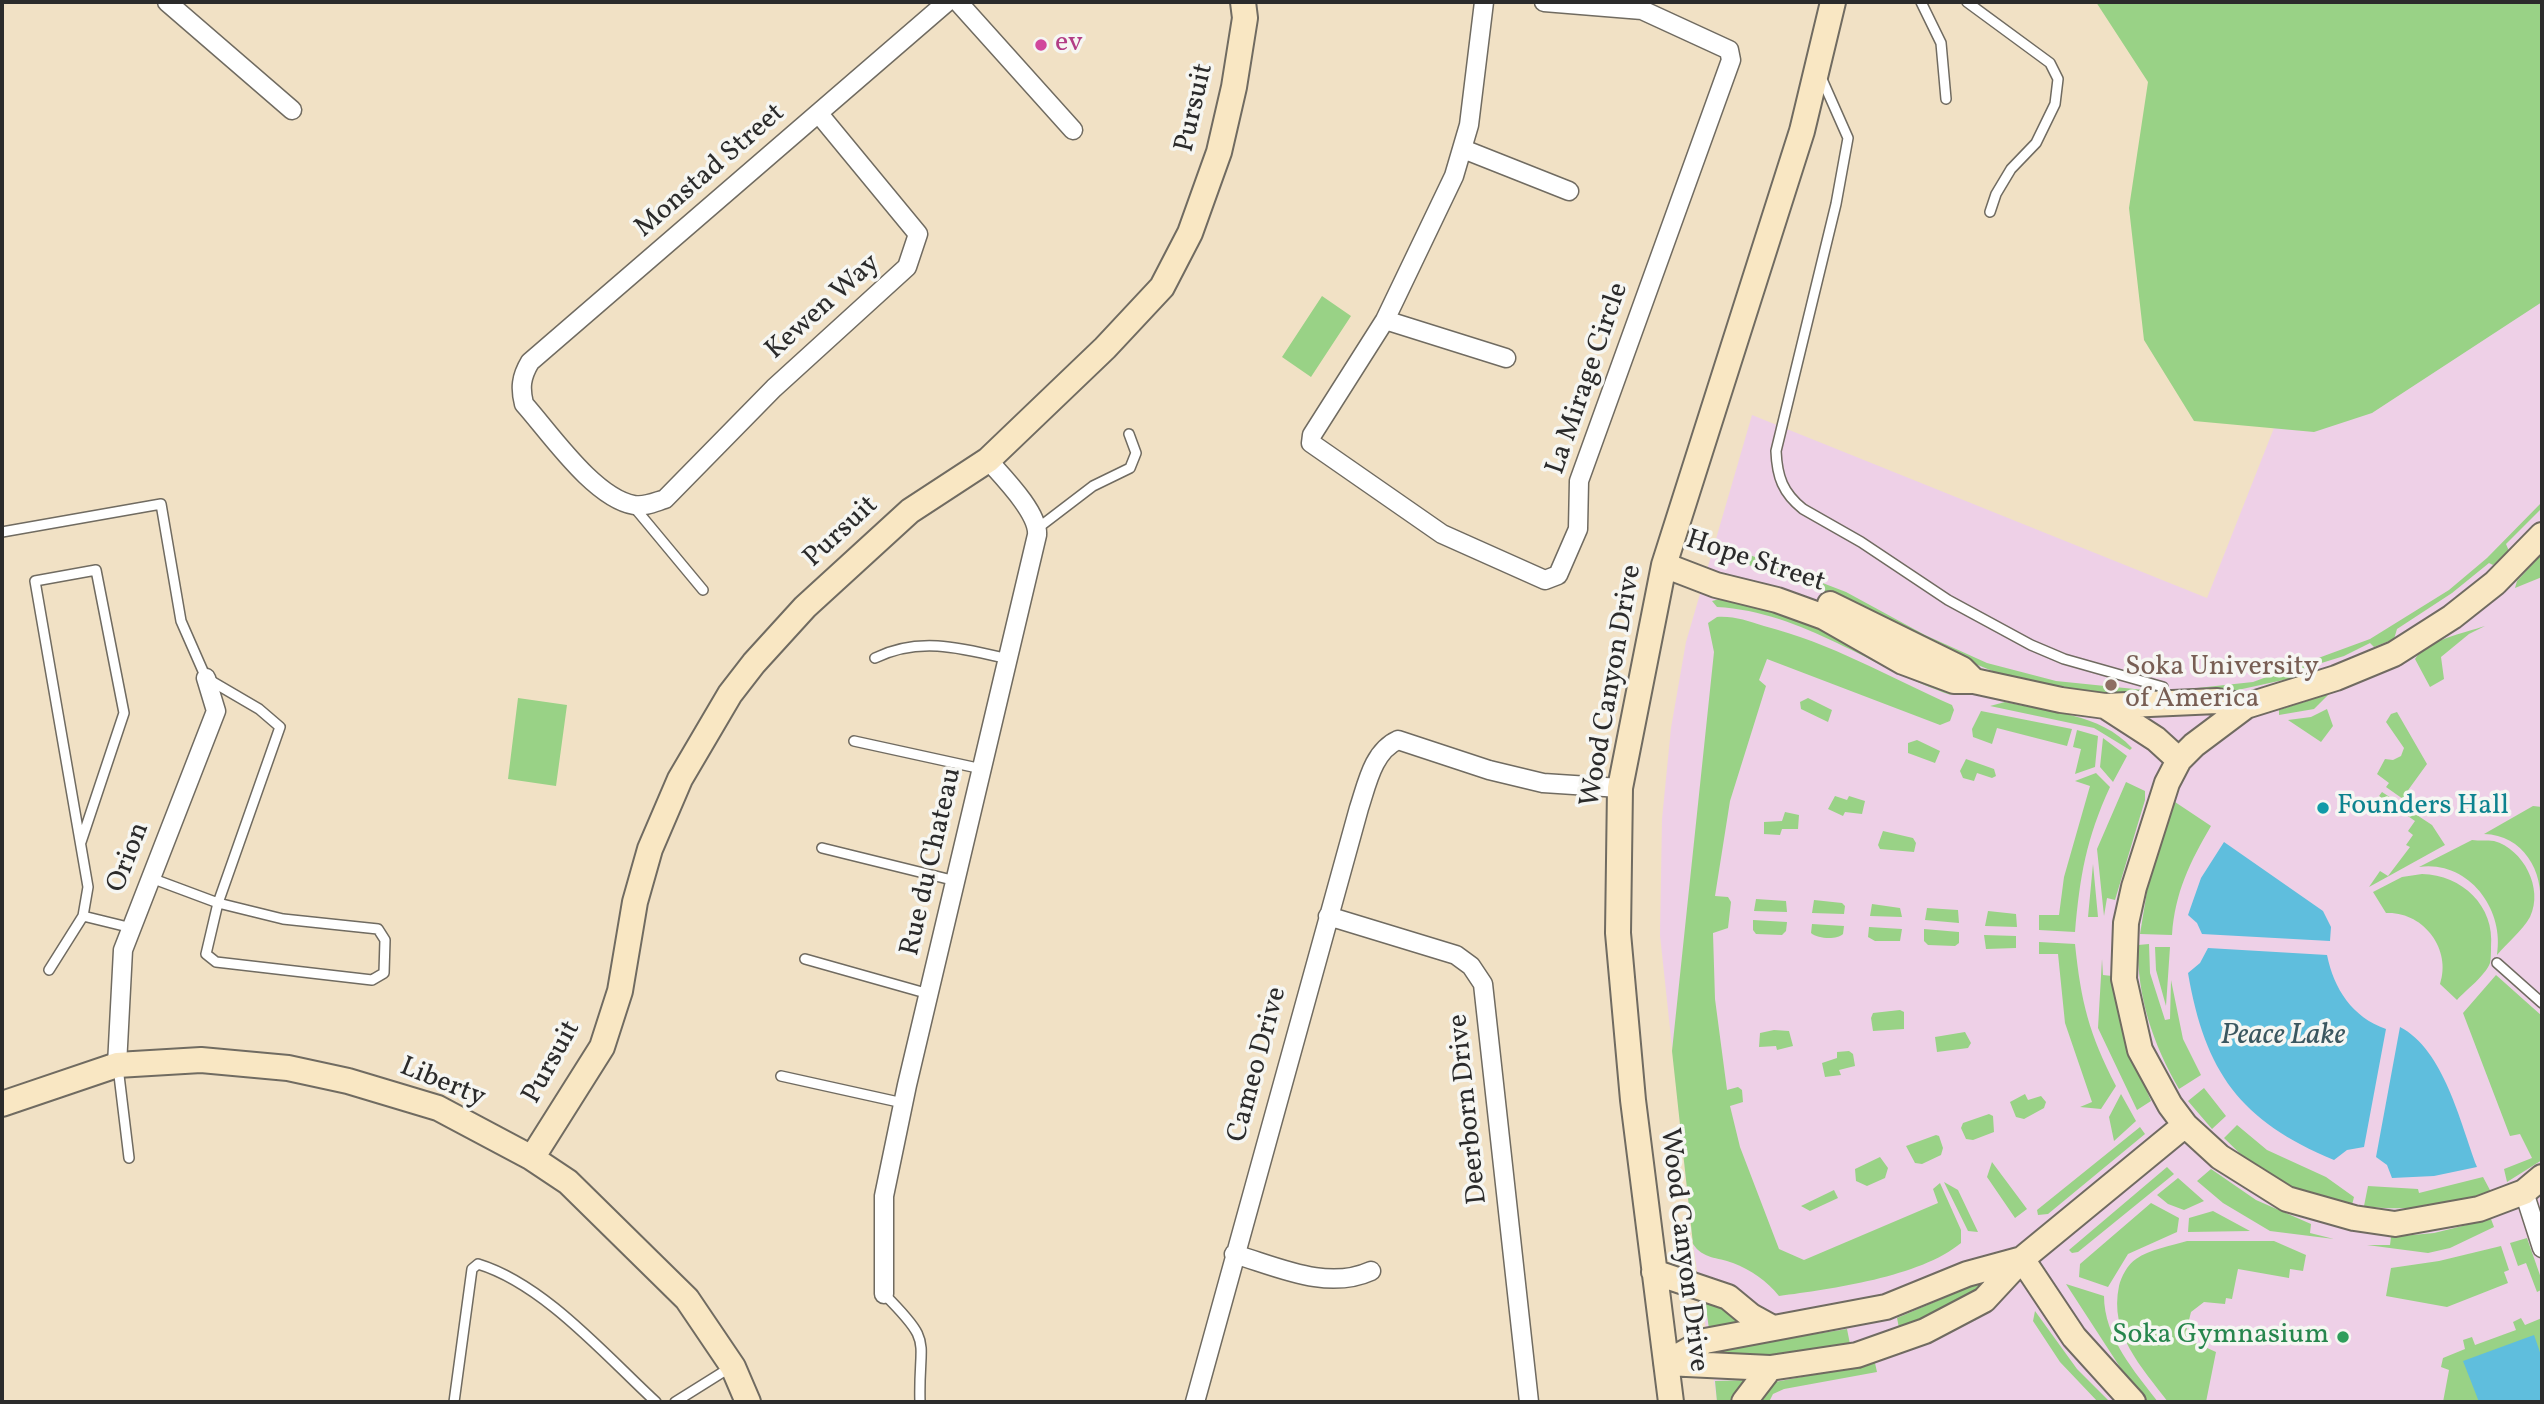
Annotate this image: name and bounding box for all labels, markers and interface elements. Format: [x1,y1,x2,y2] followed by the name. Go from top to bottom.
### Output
[1055,28,1083,62] place label: ev
[1033,37,1049,53] marker: ev
[1170,60,1222,156] street label: Pursuit
[629,98,793,246] street label: Monstad Street
[760,248,888,368] street label: Kewen Way
[1540,279,1638,479] street label: La Mirage Circle
[798,490,886,576] street label: Pursuit
[1681,525,1829,601] street label: Hope Street
[1575,562,1651,810] street label: Wood Canyon Drive
[2125,652,2319,718] place label: Soka University of America
[2103,677,2119,693] marker: Soka University of America
[895,765,971,959] street label: Rue du Chateau
[2337,791,2509,825] place label: Founders Hall
[2315,800,2331,816] marker: Founders Hall
[101,818,159,898] street label: Orion
[1222,984,1296,1146] street label: Cameo Drive
[1443,1012,1497,1206] street label: Deerborn Drive
[517,1016,589,1110] street label: Pursuit
[2221,1019,2345,1055] water label: Peace Lake
[394,1052,490,1116] street label: Liberty
[1650,1126,1714,1374] street label: Wood Canyon Drive
[2112,1320,2329,1354] place label: Soka Gymnasium
[2335,1329,2351,1345] marker: Soka Gymnasium

